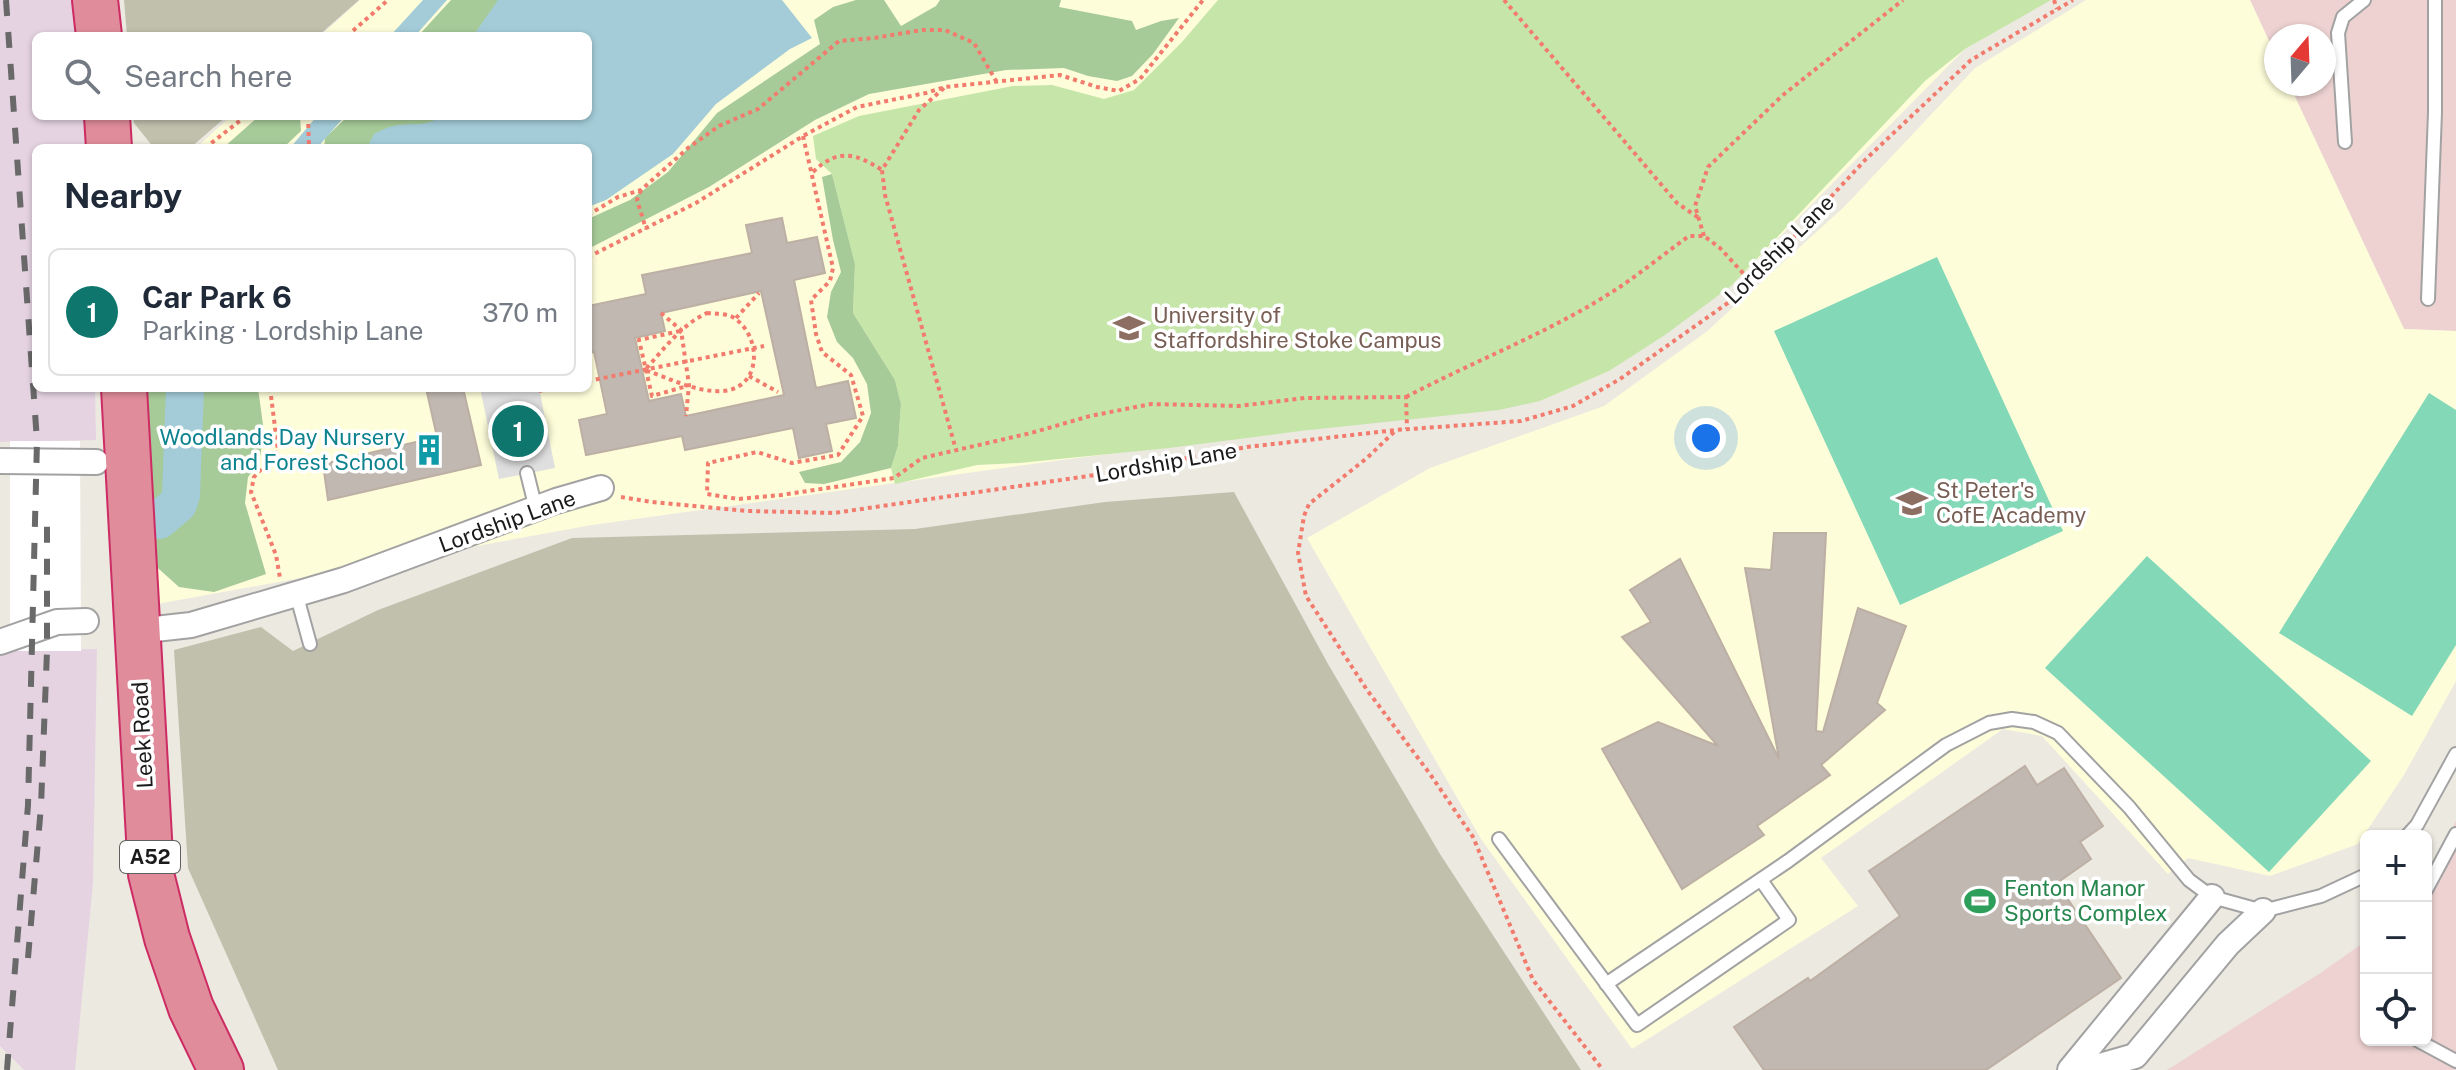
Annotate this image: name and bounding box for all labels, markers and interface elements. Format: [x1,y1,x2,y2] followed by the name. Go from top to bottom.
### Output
[2264,24,2336,96] north arrow
[32,32,592,120] search box
[60,54,104,98] icon: search
[124,58,292,94] text: Search here
[64,176,182,216] text: Nearby
[1719,189,1839,309] street label: Lordship Lane
[142,279,292,315] text: Car Park 6
[86,297,98,328] text: 1
[482,297,558,328] text: 370 m
[1153,302,1441,353] place label: University of Staffordshire Stoke Campus
[1112,311,1146,345] school or university icon: University of Staffordshire Stoke Campus
[142,315,423,346] text: Parking · Lordship Lane
[492,401,544,461] pin: 1
[1686,418,1726,458] your location
[160,424,405,475] place label: Woodlands Day Nursery and Forest School
[412,433,446,467] building icon: Woodlands Day Nursery and Forest School
[1093,437,1239,487] street label: Lordship Lane
[1936,477,2086,528] place label: St Peter's CofE Academy
[435,484,579,558] street label: Lordship Lane
[1895,486,1929,520] school or university icon: St Peter's CofE Academy
[126,681,158,789] street label: Leek Road
[2360,830,2432,1046] map controls
[2360,830,2432,902] button: +
[120,841,180,873] road number: A52
[2004,875,2167,926] place label: Fenton Manor Sports Complex
[1963,884,1997,918] sports icon: Fenton Manor Sports Complex
[2360,902,2432,974] button: −
[2360,974,2432,1046] button: locate

